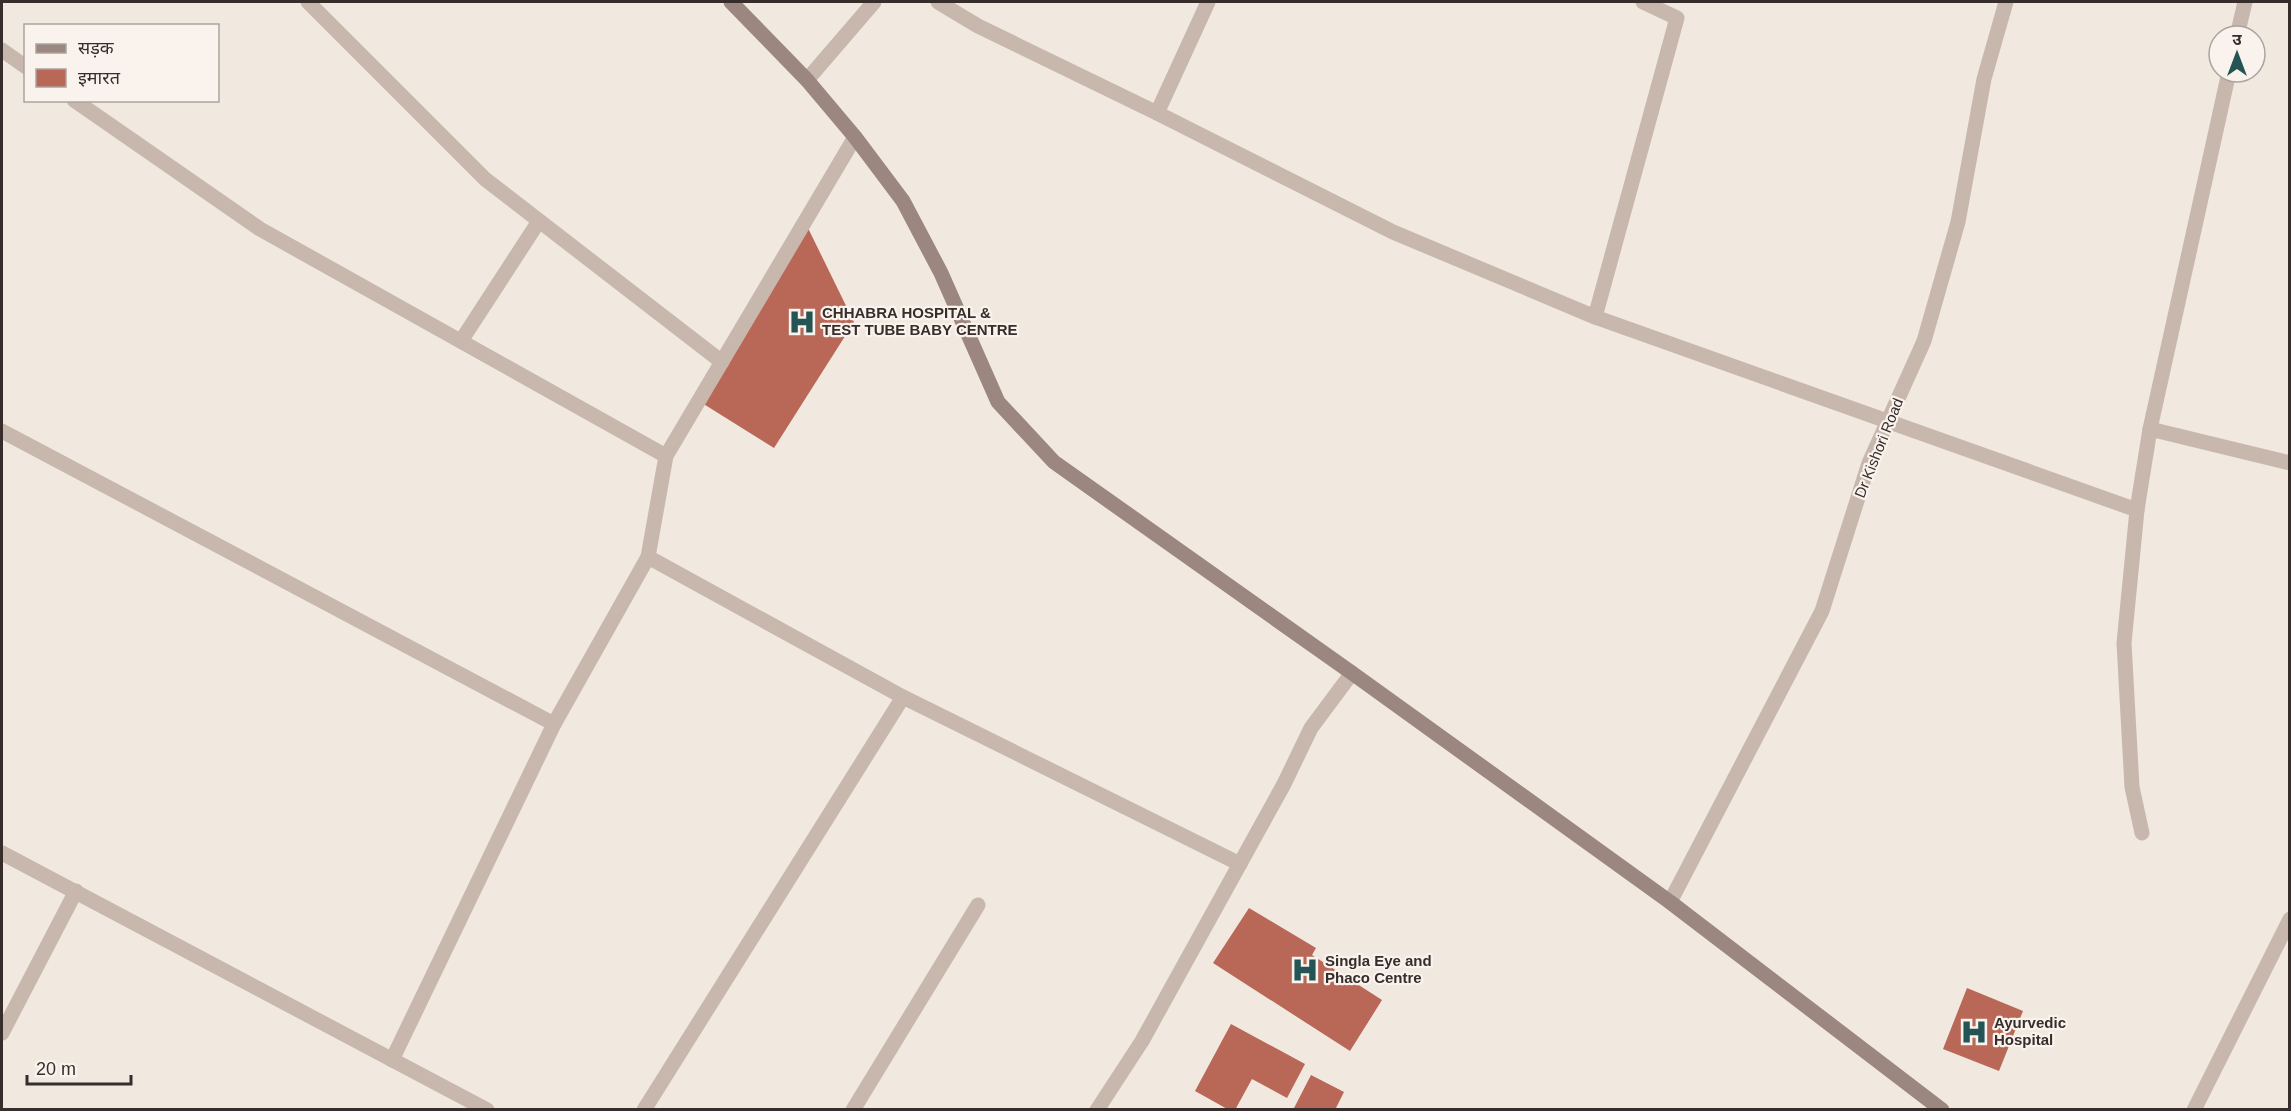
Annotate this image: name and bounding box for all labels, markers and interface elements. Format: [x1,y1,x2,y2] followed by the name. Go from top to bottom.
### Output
[24,24,219,102] legend
[2207,24,2267,84] north arrow
[2232,31,2242,48] text: उ
[78,38,115,58] text: सड़क
[78,68,121,88] text: इमारत
[822,304,1018,338] place label: CHHABRA HOSPITAL & TEST TUBE BABY CENTRE
[787,307,817,337] hospital icon: CHHABRA HOSPITAL & TEST TUBE BABY CENTRE
[1851,396,1906,500] street label: Dr Kishori Road
[1325,952,1432,986] place label: Singla Eye and Phaco Centre
[1290,955,1320,985] hospital icon: Singla Eye and Phaco Centre
[1994,1014,2066,1048] place label: Ayurvedic Hospital
[1959,1017,1989,1047] hospital icon: Ayurvedic Hospital
[27,1048,130,1086] scale bar
[36,1059,76,1079] text: 20 m

